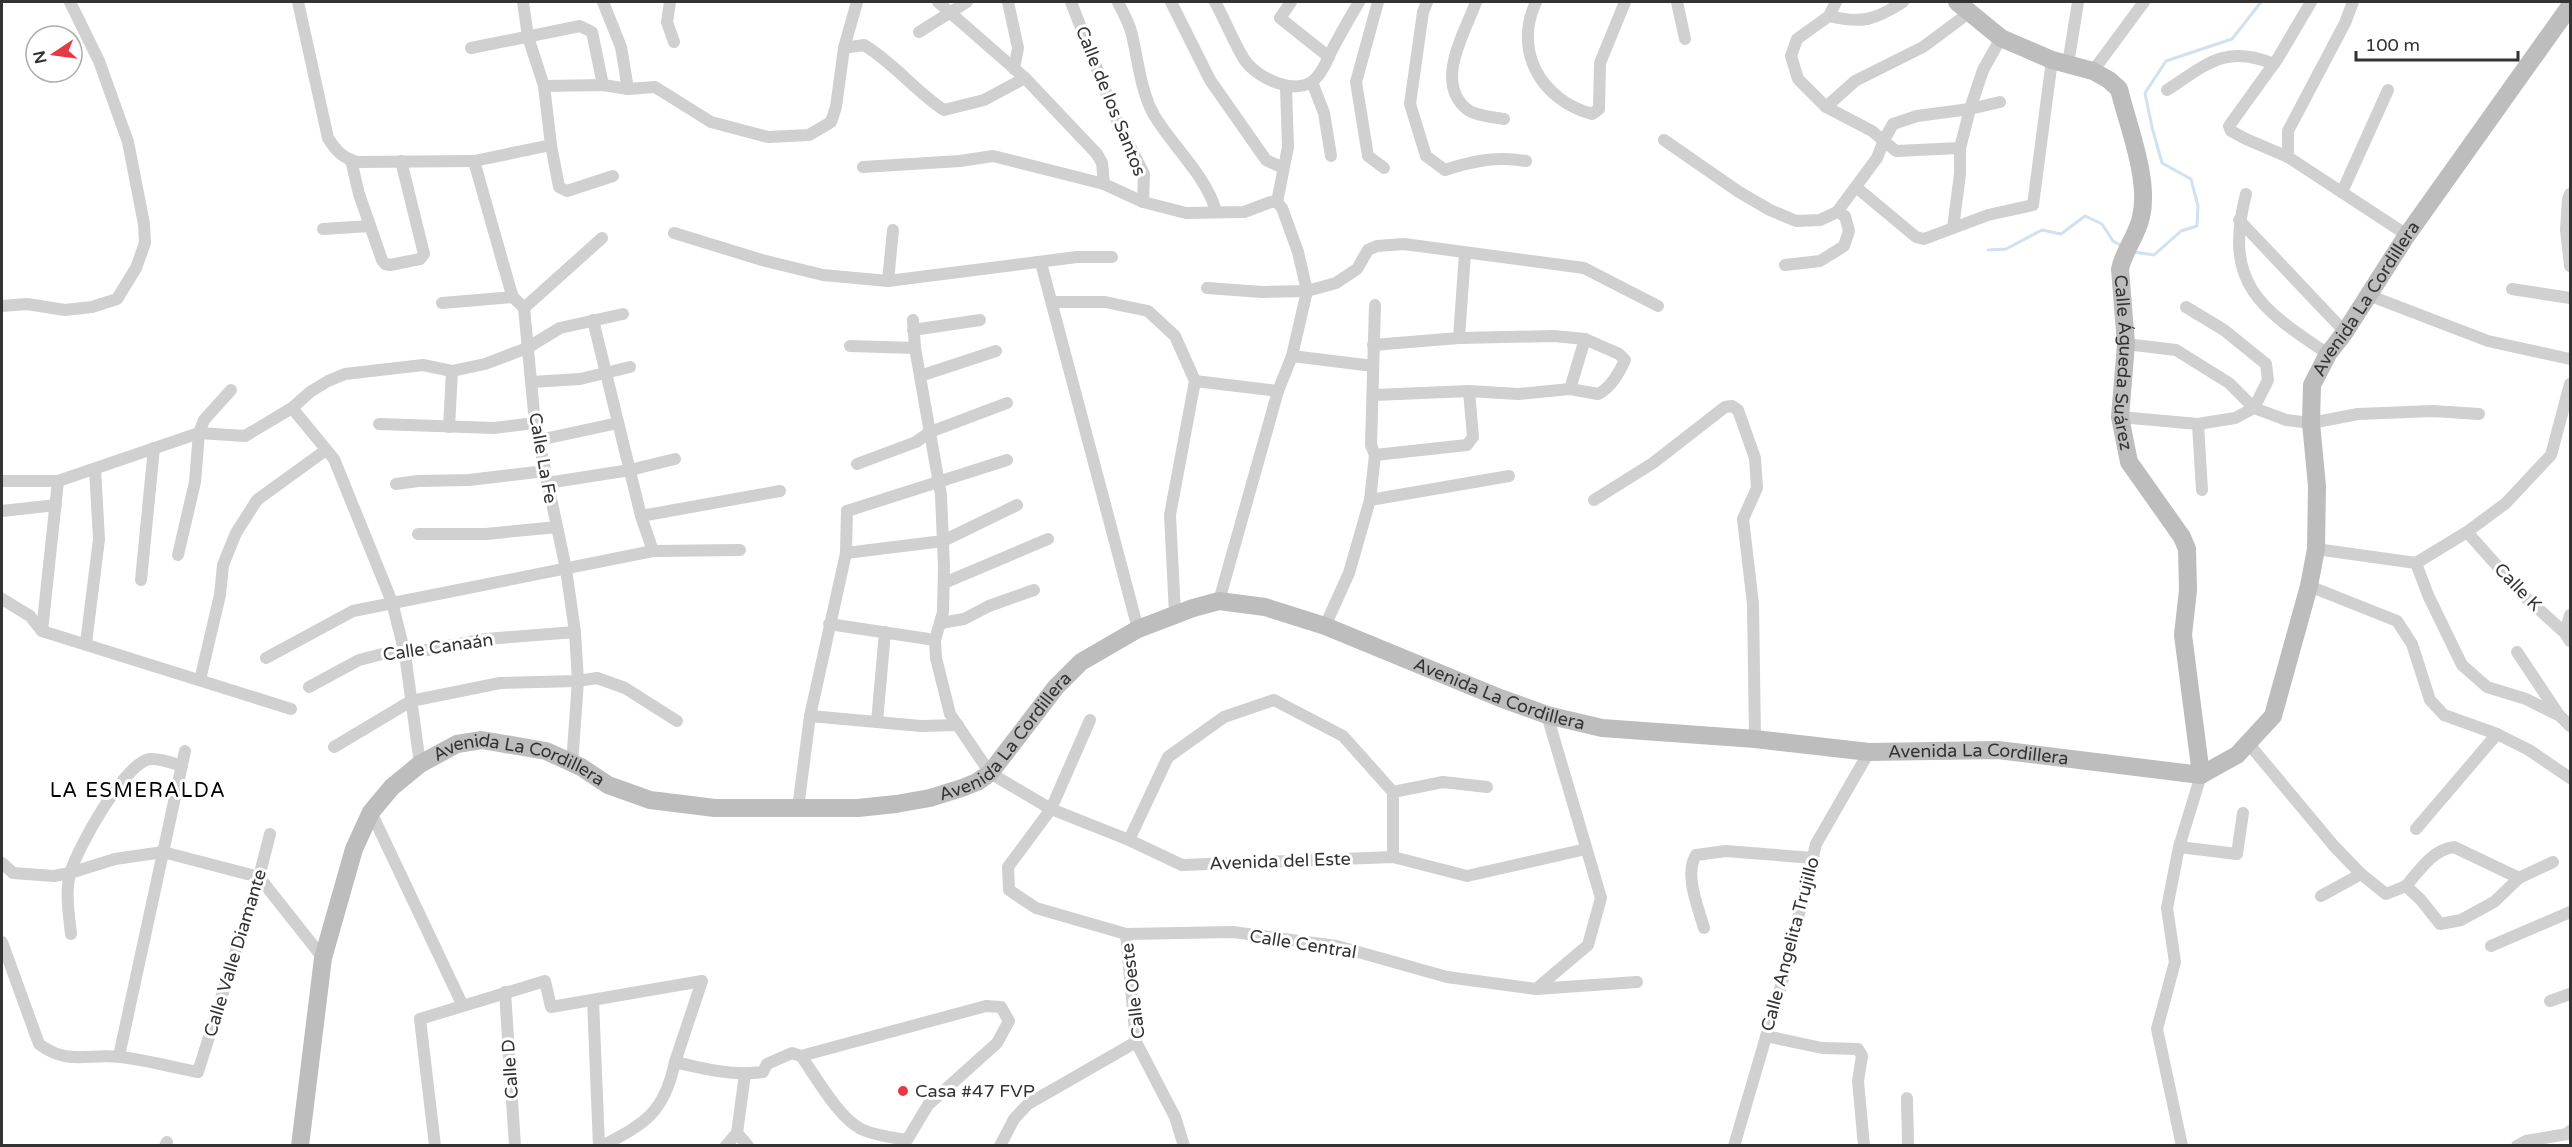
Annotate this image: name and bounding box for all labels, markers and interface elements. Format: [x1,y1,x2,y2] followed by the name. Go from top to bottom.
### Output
[1071,23,1151,179] street label: Calle de los Santos
[24,24,84,84] north arrow
[2356,24,2518,62] scale bar
[2365,34,2420,56] text: 100 m
[29,49,52,66] text: N
[2307,217,2424,380] street label: Avenida La Cordillera
[2109,274,2137,452] street label: Calle Águeda Suárez
[524,411,562,505] street label: Calle La Fe
[2490,558,2546,616] street label: Calle K
[381,628,495,666] street label: Calle Canaán
[1410,653,1587,735] street label: Avenida La Cordillera
[936,667,1076,805] street label: Avenida La Cordillera
[429,729,609,791] street label: Avenida La Cordillera
[1888,739,2070,770] street label: Avenida La Cordillera
[50,779,226,803] district label: LA ESMERALDA
[1209,848,1351,874] street label: Avenida del Este
[1756,854,1824,1034] street label: Calle Angelita Trujillo
[199,867,271,1039] street label: Calle Valle Diamante
[1248,925,1358,963] street label: Calle Central
[1116,942,1150,1040] street label: Calle Oeste
[497,1038,523,1100] street label: Calle D
[915,1080,1035,1102] place label: Casa #47 FVP
[896,1084,910,1098] marker: Casa #47 FVP

